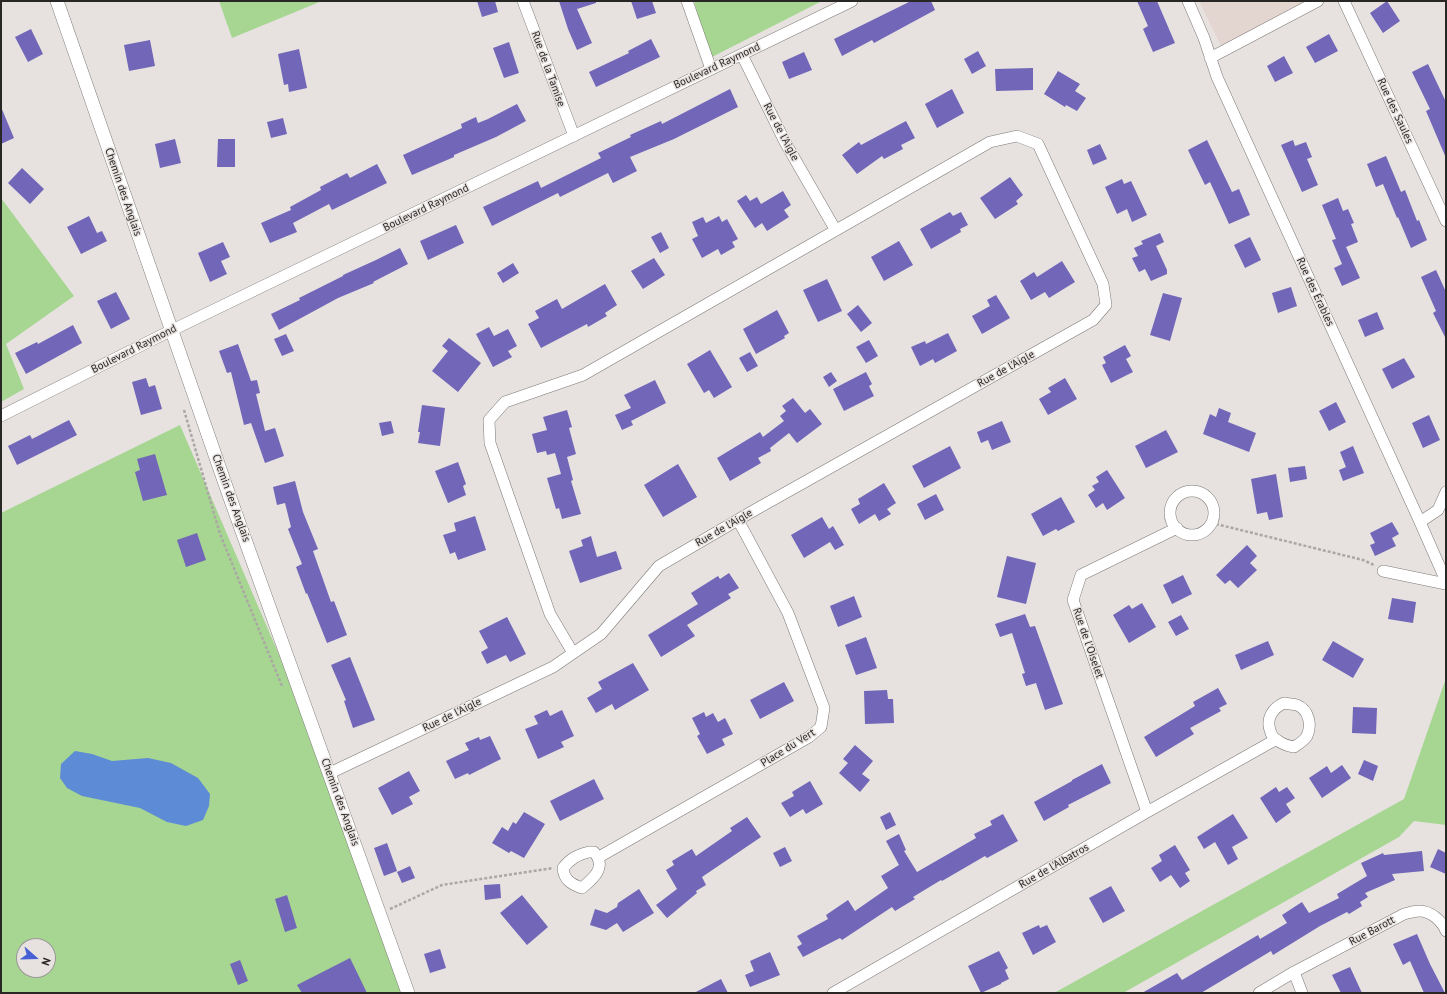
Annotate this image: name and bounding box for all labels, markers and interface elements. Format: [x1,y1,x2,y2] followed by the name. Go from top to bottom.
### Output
[528,29,568,109] street label: Rue de la Tamise
[672,40,762,92] street label: Boulevard Raymond
[1374,76,1416,146] street label: Rue des Saules
[760,101,802,163] street label: Rue de l'Aigle
[102,146,144,238] street label: Chemin des Anglais
[381,181,471,235] street label: Boulevard Raymond
[1293,255,1337,329] street label: Rue des Érables
[89,322,179,376] street label: Boulevard Raymond
[975,348,1037,390] street label: Rue de l'Aigle
[209,452,253,544] street label: Chemin des Anglais
[693,506,755,550] street label: Rue de l'Aigle
[1070,606,1106,680] street label: Rue de l'Oiselet
[420,695,484,735] street label: Rue de l'Aigle
[758,726,818,770] street label: Place du Vert
[318,756,362,848] street label: Chemin des Anglais
[1017,841,1091,891] street label: Rue de l'Albatros
[1347,913,1397,949] street label: Rue Barott
[16,938,56,978] north arrow
[39,956,54,968] text: N

